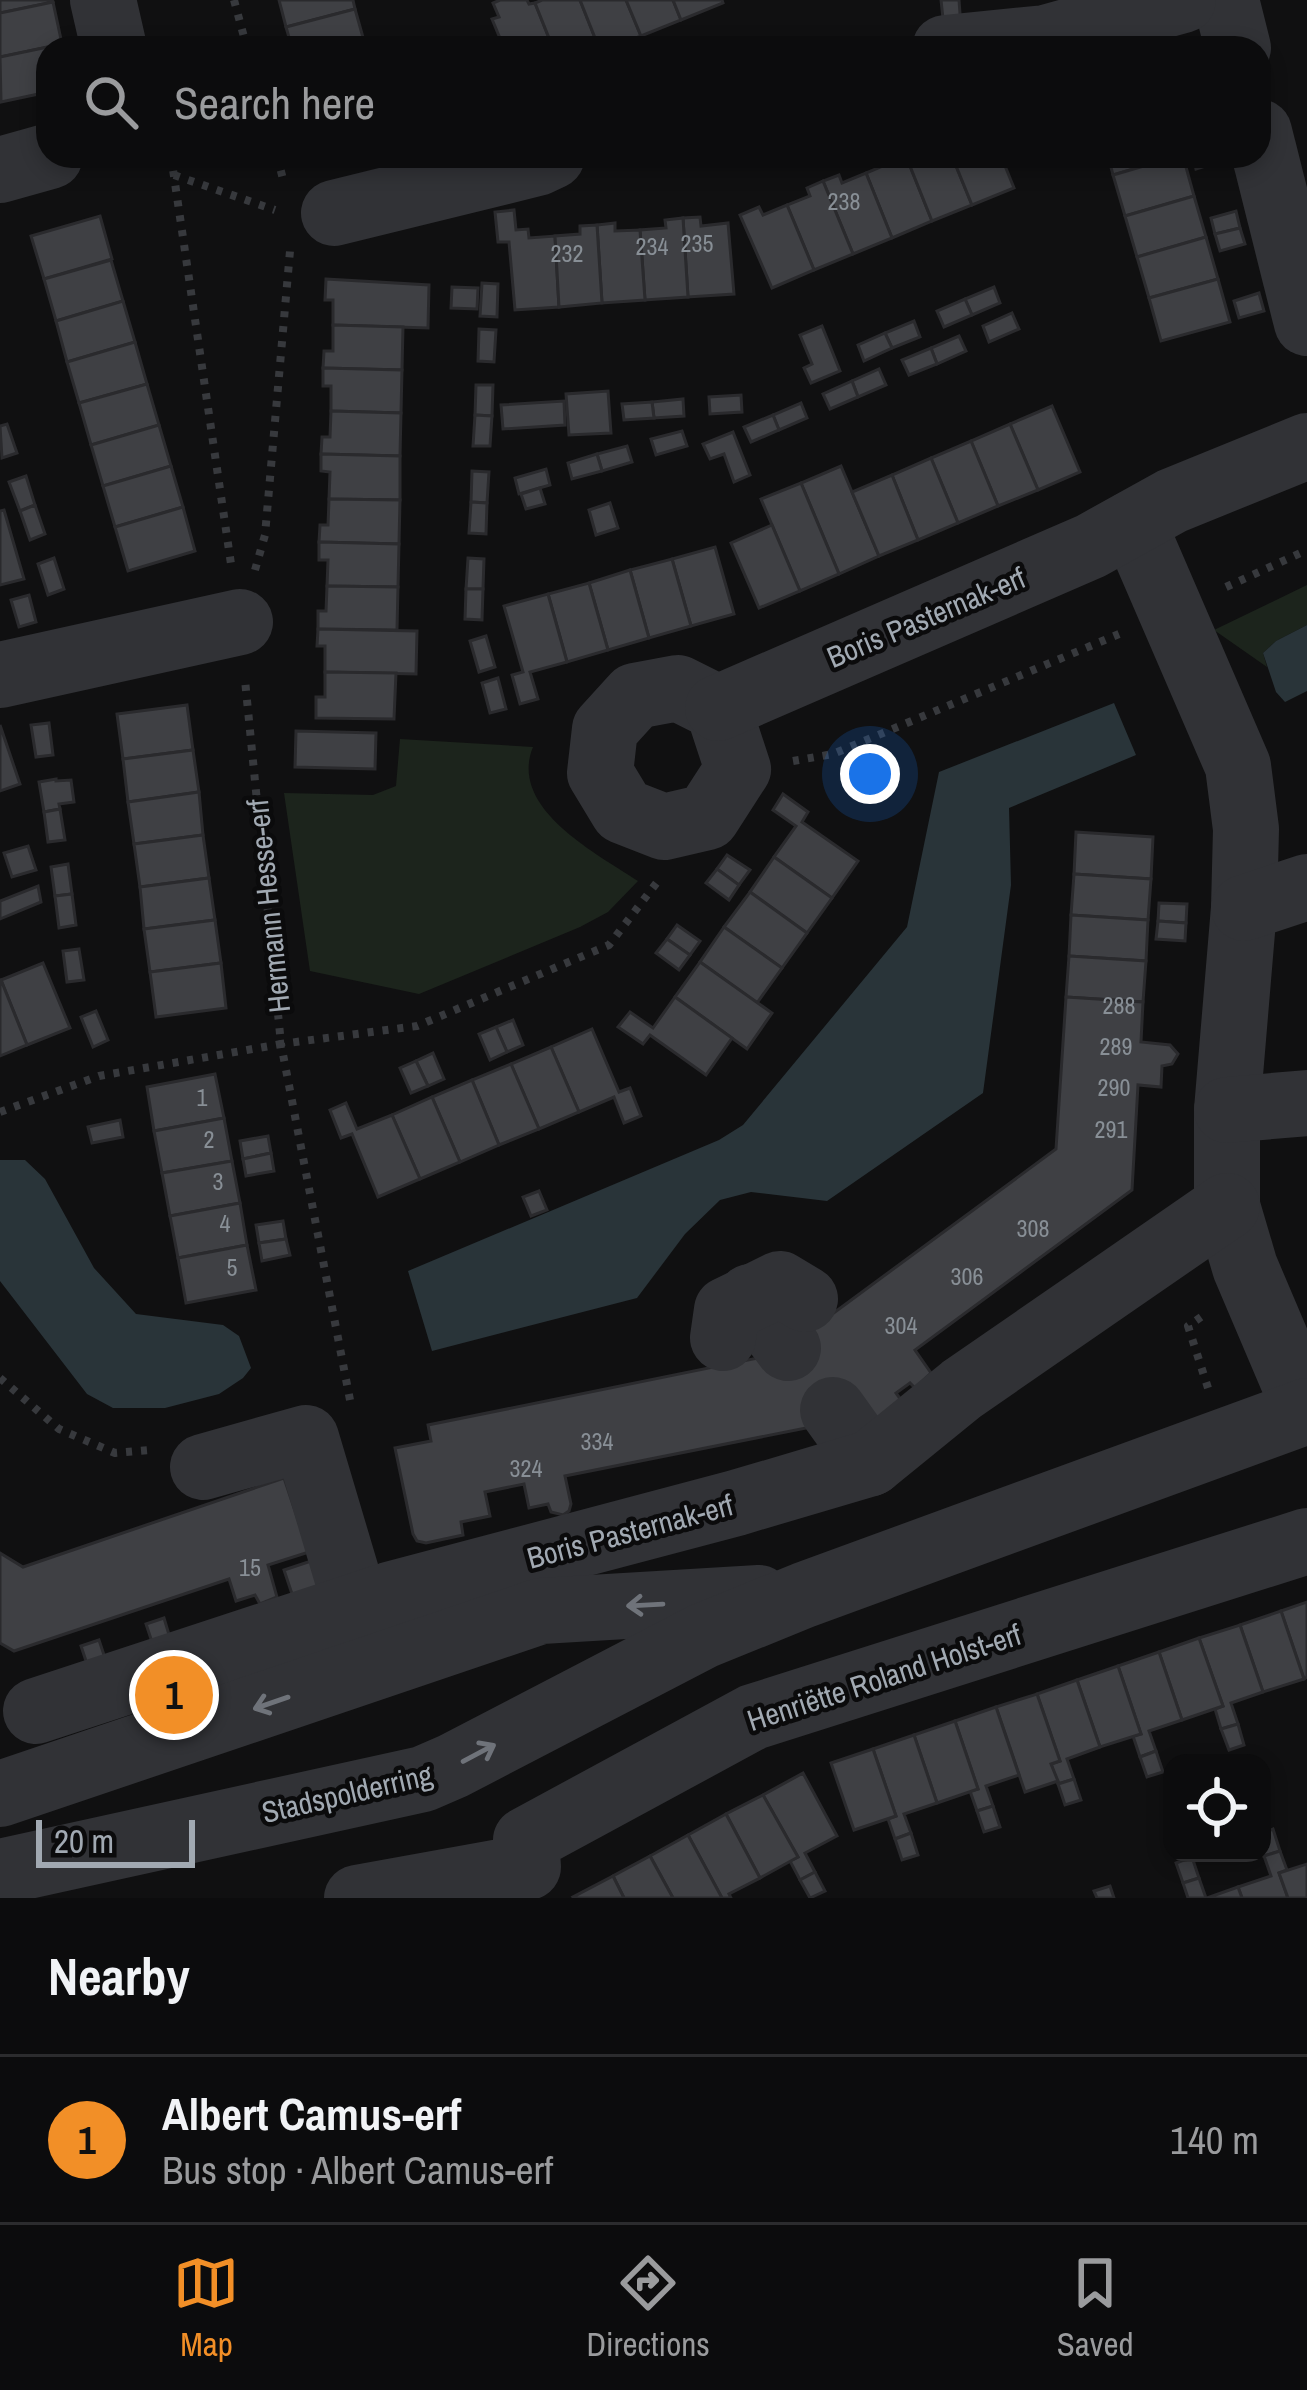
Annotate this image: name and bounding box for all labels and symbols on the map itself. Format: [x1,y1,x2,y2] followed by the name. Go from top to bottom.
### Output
[828,185,860,217] house number: 238
[681,227,713,259] house number: 235
[636,230,668,262] house number: 234
[551,237,583,269] house number: 232
[821,557,1031,677] street label: Boris Pasternak-erf
[840,744,900,804] your location
[237,797,299,1015] street label: Hermann Hesse-erf
[1103,989,1135,1021] house number: 288
[1100,1030,1132,1062] house number: 289
[1098,1071,1130,1103] house number: 290
[197,1081,208,1113] house number: 1
[1095,1113,1127,1145] house number: 291
[204,1123,214,1155] house number: 2
[213,1165,223,1197] house number: 3
[220,1207,231,1239] house number: 4
[1017,1212,1049,1244] house number: 308
[227,1251,238,1283] house number: 5
[951,1260,983,1292] house number: 306
[885,1309,917,1341] house number: 304
[581,1425,613,1457] house number: 334
[510,1452,542,1484] house number: 324
[522,1484,738,1578] street label: Boris Pasternak-erf
[239,1551,261,1583] house number: 15
[626,1593,665,1616] one-way arrow
[742,1614,1026,1740] street label: Henriëtte Roland Holst-erf
[135,1650,213,1740] pin: 1
[253,1694,290,1715] one-way arrow
[461,1741,496,1764] one-way arrow
[258,1754,436,1832] street label: Stadspolderring
[36,1814,195,1867] scale bar

